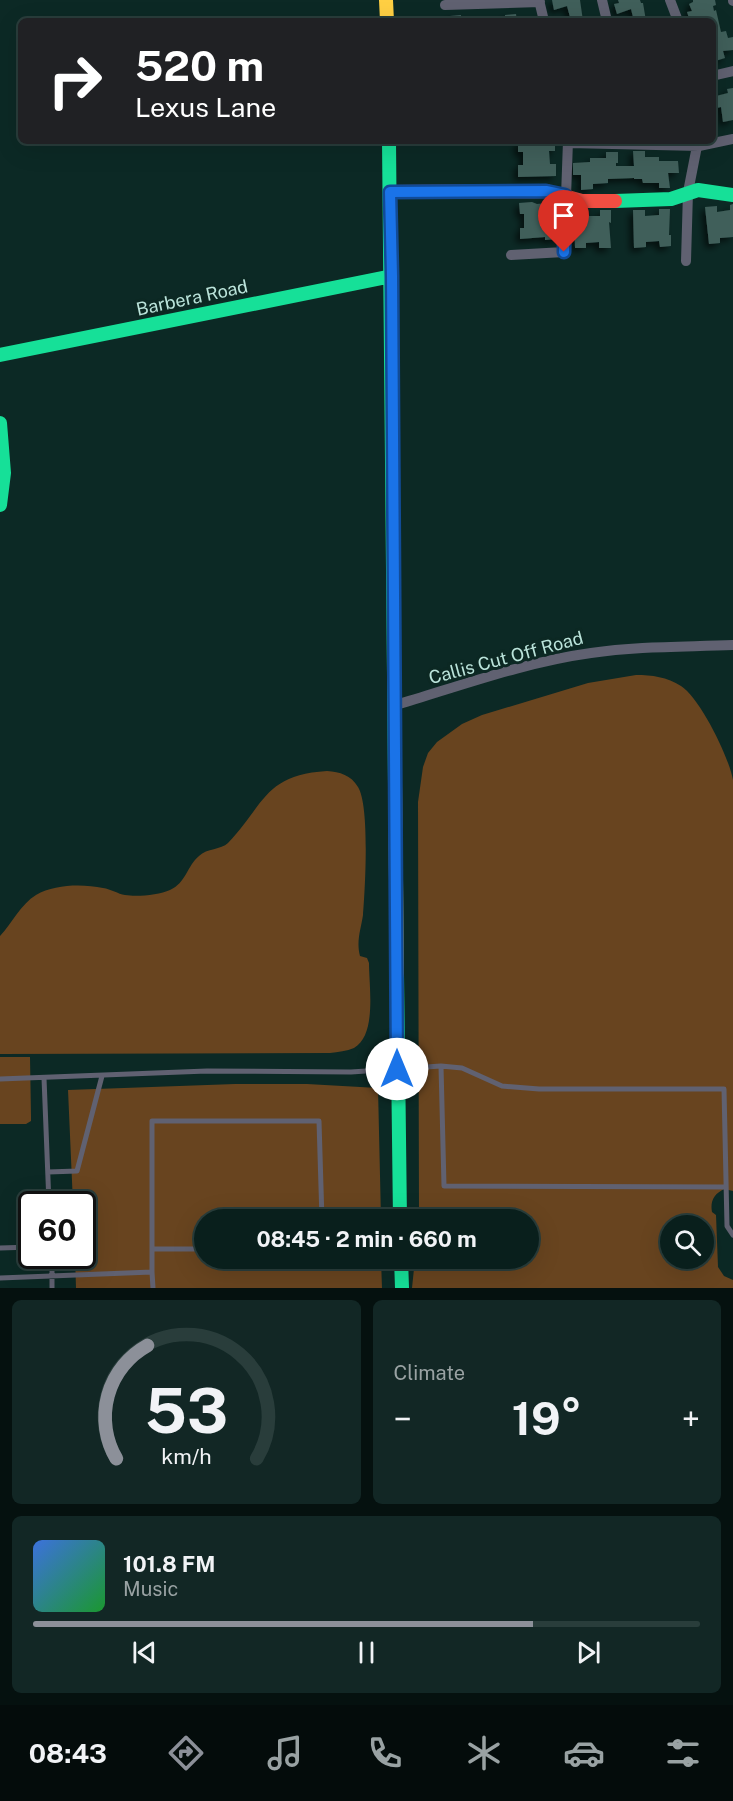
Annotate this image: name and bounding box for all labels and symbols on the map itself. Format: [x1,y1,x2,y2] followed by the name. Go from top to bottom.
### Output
[538,190,589,252] pin
[134,275,250,320] street label: Barbera Road
[426,627,585,688] street label: Callis Cut Off Road
[365,1037,429,1101] position arrow
[18,1191,96,1269] speed limit sign: 60

